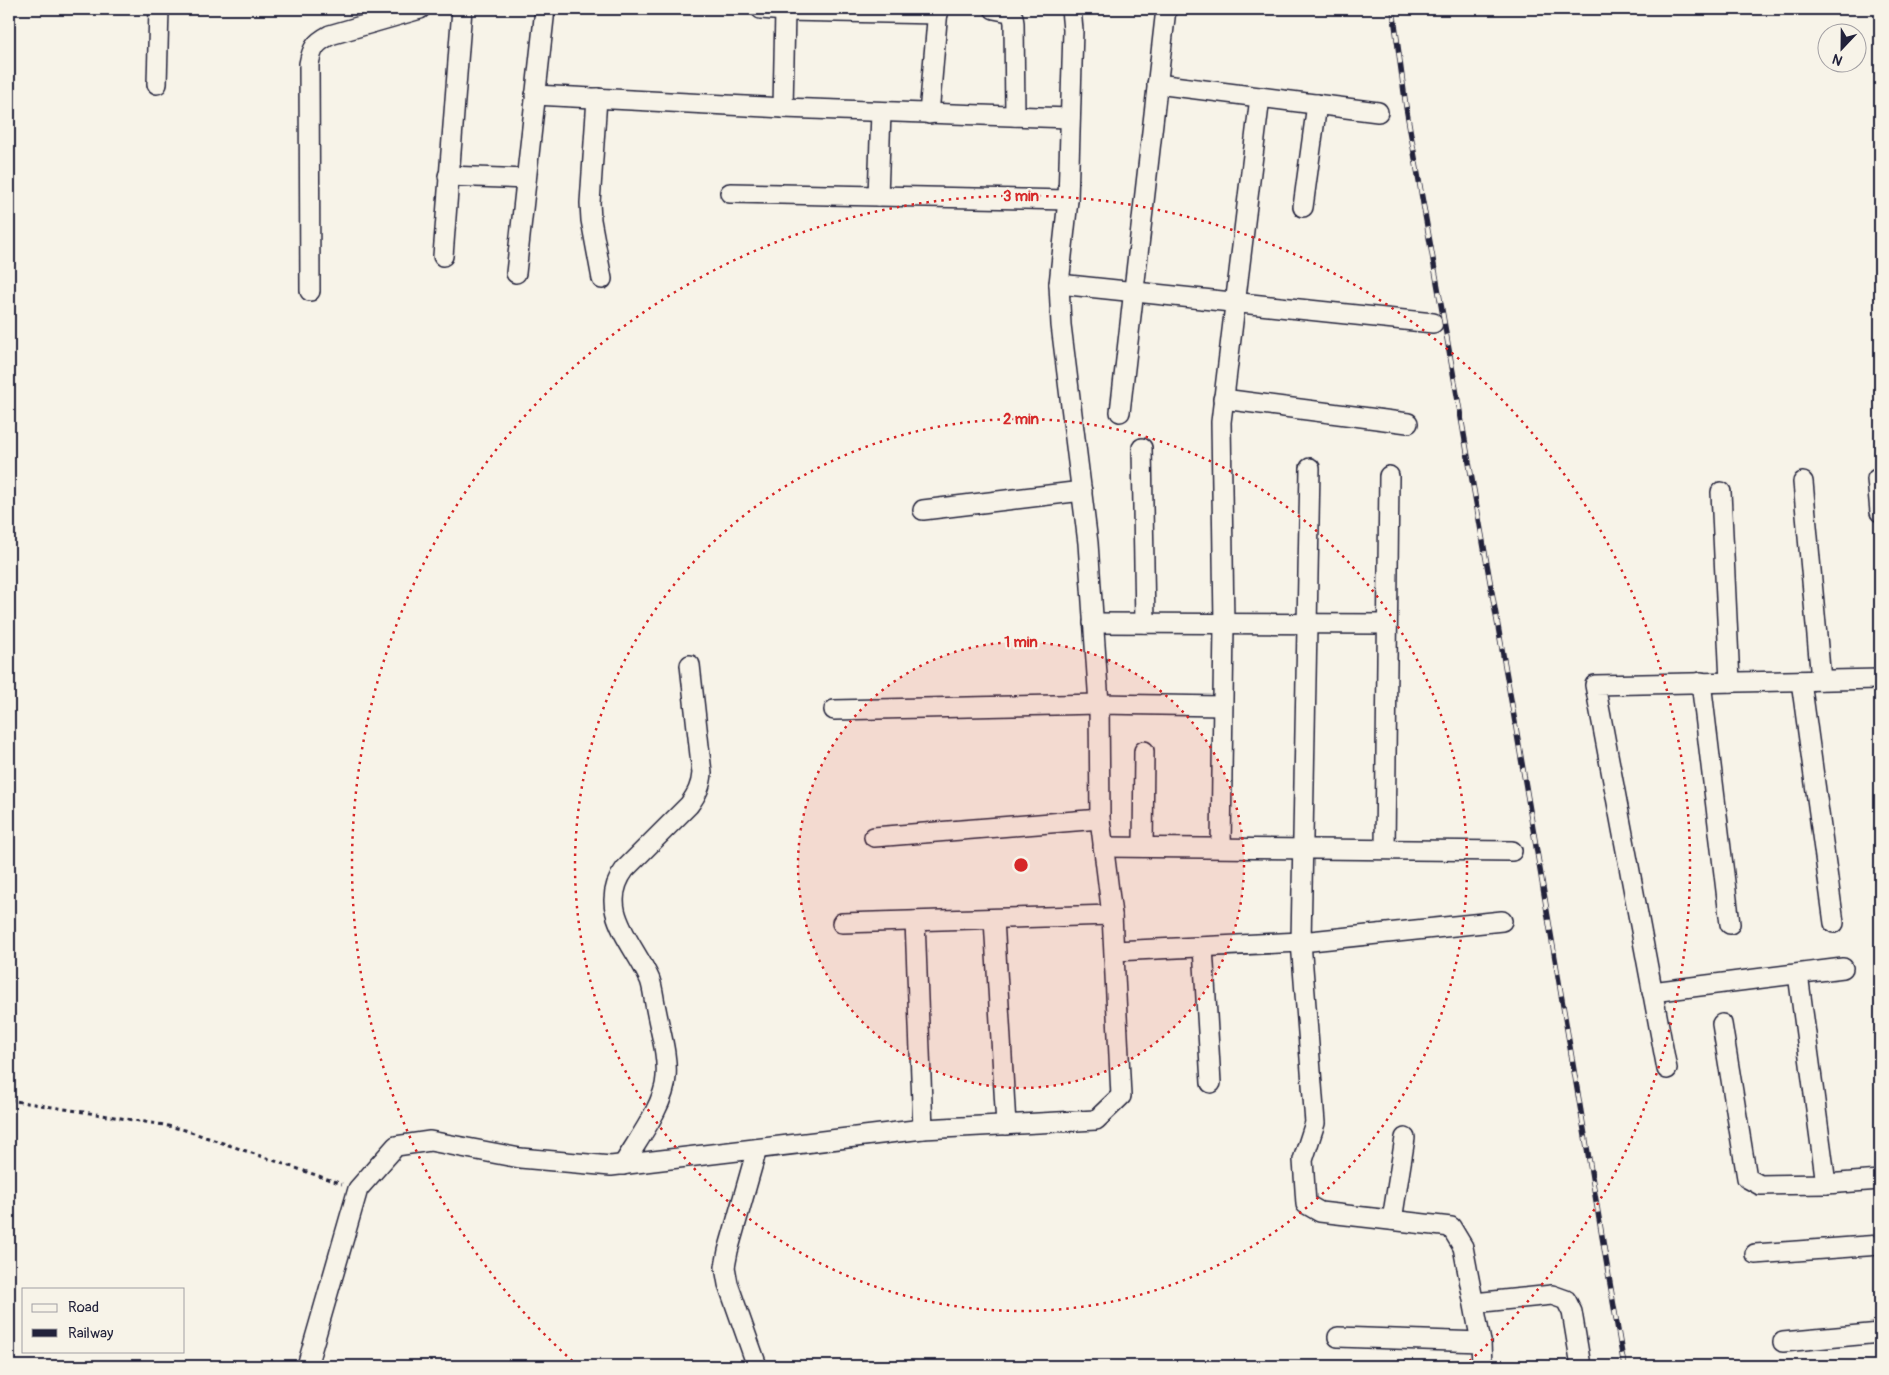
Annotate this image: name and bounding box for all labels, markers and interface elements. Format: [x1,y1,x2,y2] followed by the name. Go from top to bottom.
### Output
[1816,22,1866,72] north arrow
[1830,50,1845,69] text: N
[1003,187,1039,206] text: 3 min
[1003,410,1039,429] text: 2 min
[1004,633,1038,652] text: 1 min
[1012,856,1030,874] centre of rings
[22,1288,185,1352] legend
[68,1298,99,1317] text: Road
[68,1324,114,1343] text: Railway

